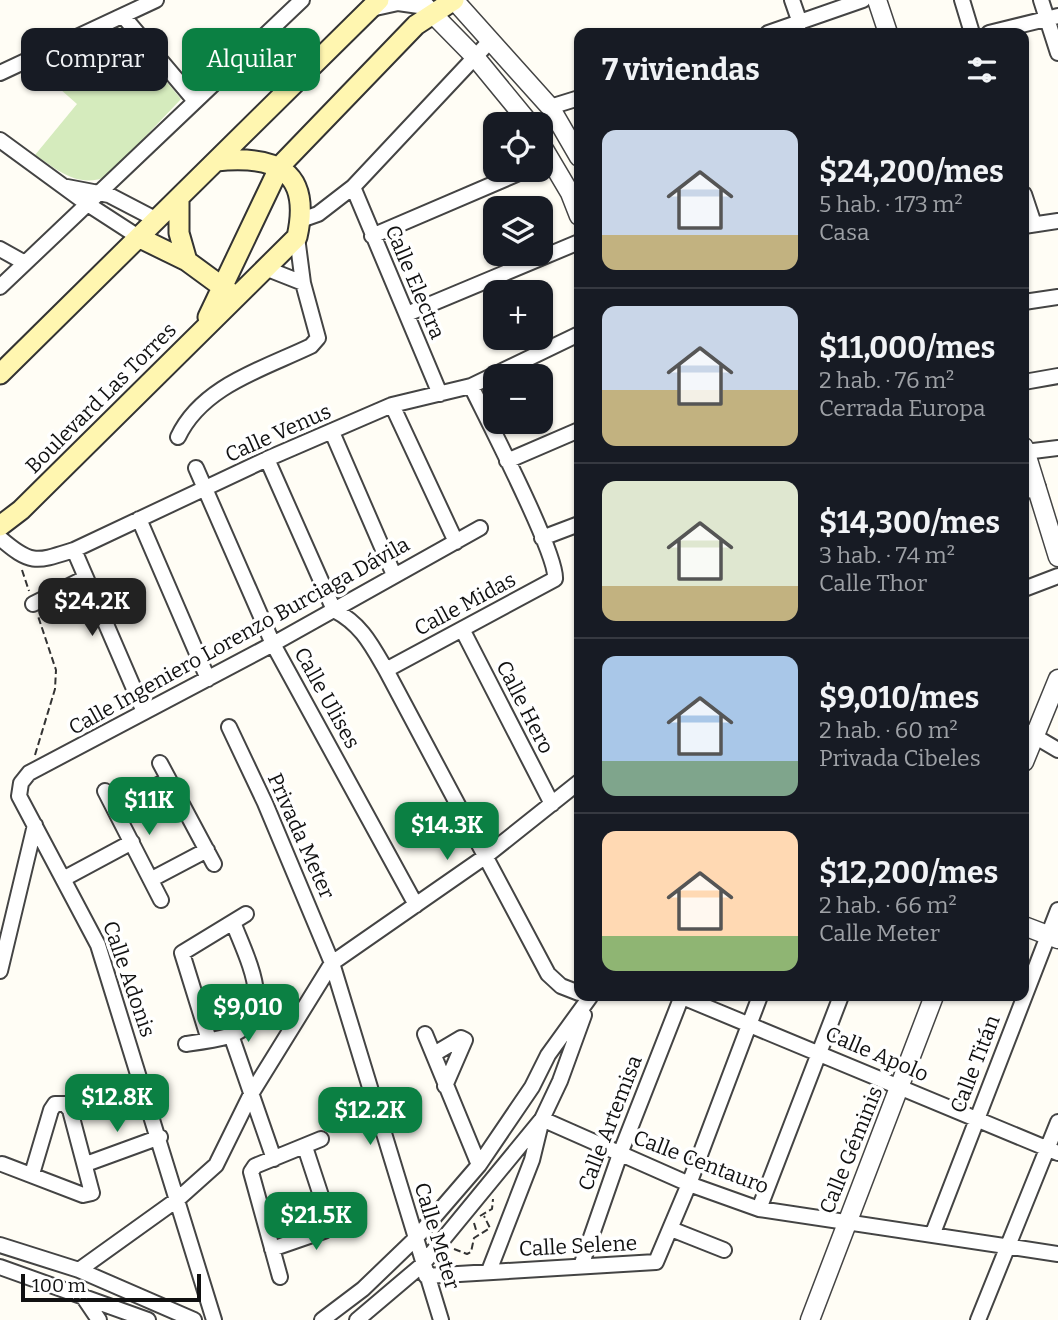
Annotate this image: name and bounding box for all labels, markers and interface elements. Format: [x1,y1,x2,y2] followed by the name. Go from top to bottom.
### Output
[21,28,168,91] chip: Comprar
[182,28,320,91] chip: Alquilar
[963,51,1001,89] icon: filters
[602,52,760,88] text: 7 viviendas
[483,112,553,434] map controls
[483,112,553,182] button: locate
[819,154,1004,190] text: $24,200/mes
[658,158,742,242] icon: home
[819,190,963,218] text: 5 hab. · 173 m²
[483,196,553,266] button: layers
[819,218,870,246] text: Casa
[379,221,451,343] street label: Calle Electra
[483,280,553,350] button: +
[20,317,182,479] street label: Boulevard Las Torres
[819,330,995,366] text: $11,000/mes
[658,334,742,418] icon: home
[483,364,553,434] button: −
[819,366,954,394] text: 2 hab. · 76 m²
[819,394,986,422] text: Cerrada Europa
[221,398,335,468] street label: Calle Venus
[819,505,1000,541] text: $14,300/mes
[658,509,742,593] icon: home
[64,531,414,741] street label: Calle Ingeniero Lorenzo Burciaga Dávila
[819,541,955,569] text: 3 hab. · 74 m²
[410,566,520,642] street label: Calle Midas
[819,569,927,597] text: Calle Thor
[35,578,149,638] pin: $24.2K
[54,587,130,615] text: $24.2K
[288,643,366,753] street label: Calle Ulises
[490,656,560,758] street label: Calle Hero
[819,680,979,716] text: $9,010/mes
[658,684,742,768] icon: home
[819,716,958,744] text: 2 hab. · 60 m²
[819,744,981,772] text: Privada Cibeles
[262,769,340,903] street label: Privada Meter
[108,778,190,837] pin: $11K
[124,786,174,814] text: $11K
[390,802,504,862] pin: $14.3K
[411,811,483,839] text: $14.3K
[819,855,998,891] text: $12,200/mes
[658,859,742,943] icon: home
[819,891,957,919] text: 2 hab. · 66 m²
[97,918,161,1040] street label: Calle Adonis
[819,919,940,947] text: Calle Meter
[191,984,305,1044] pin: $9,010
[213,993,283,1021] text: $9,010
[944,1011,1006,1117] street label: Calle Titán
[821,1021,933,1087] street label: Calle Apolo
[572,1051,648,1194] street label: Calle Artemisa
[60,1074,174,1134] pin: $12.8K
[814,1082,888,1218] street label: Calle Géminis
[81,1083,153,1111] text: $12.8K
[313,1088,427,1147] pin: $12.2K
[334,1096,406,1124] text: $12.2K
[630,1124,772,1200] street label: Calle Centauro
[408,1179,466,1293] street label: Calle Meter
[259,1192,373,1252] pin: $21.5K
[280,1201,352,1229] text: $21.5K
[518,1230,638,1262] street label: Calle Selene
[21,1271,201,1303] scale bar
[32,1274,86,1297] text: 100 m

